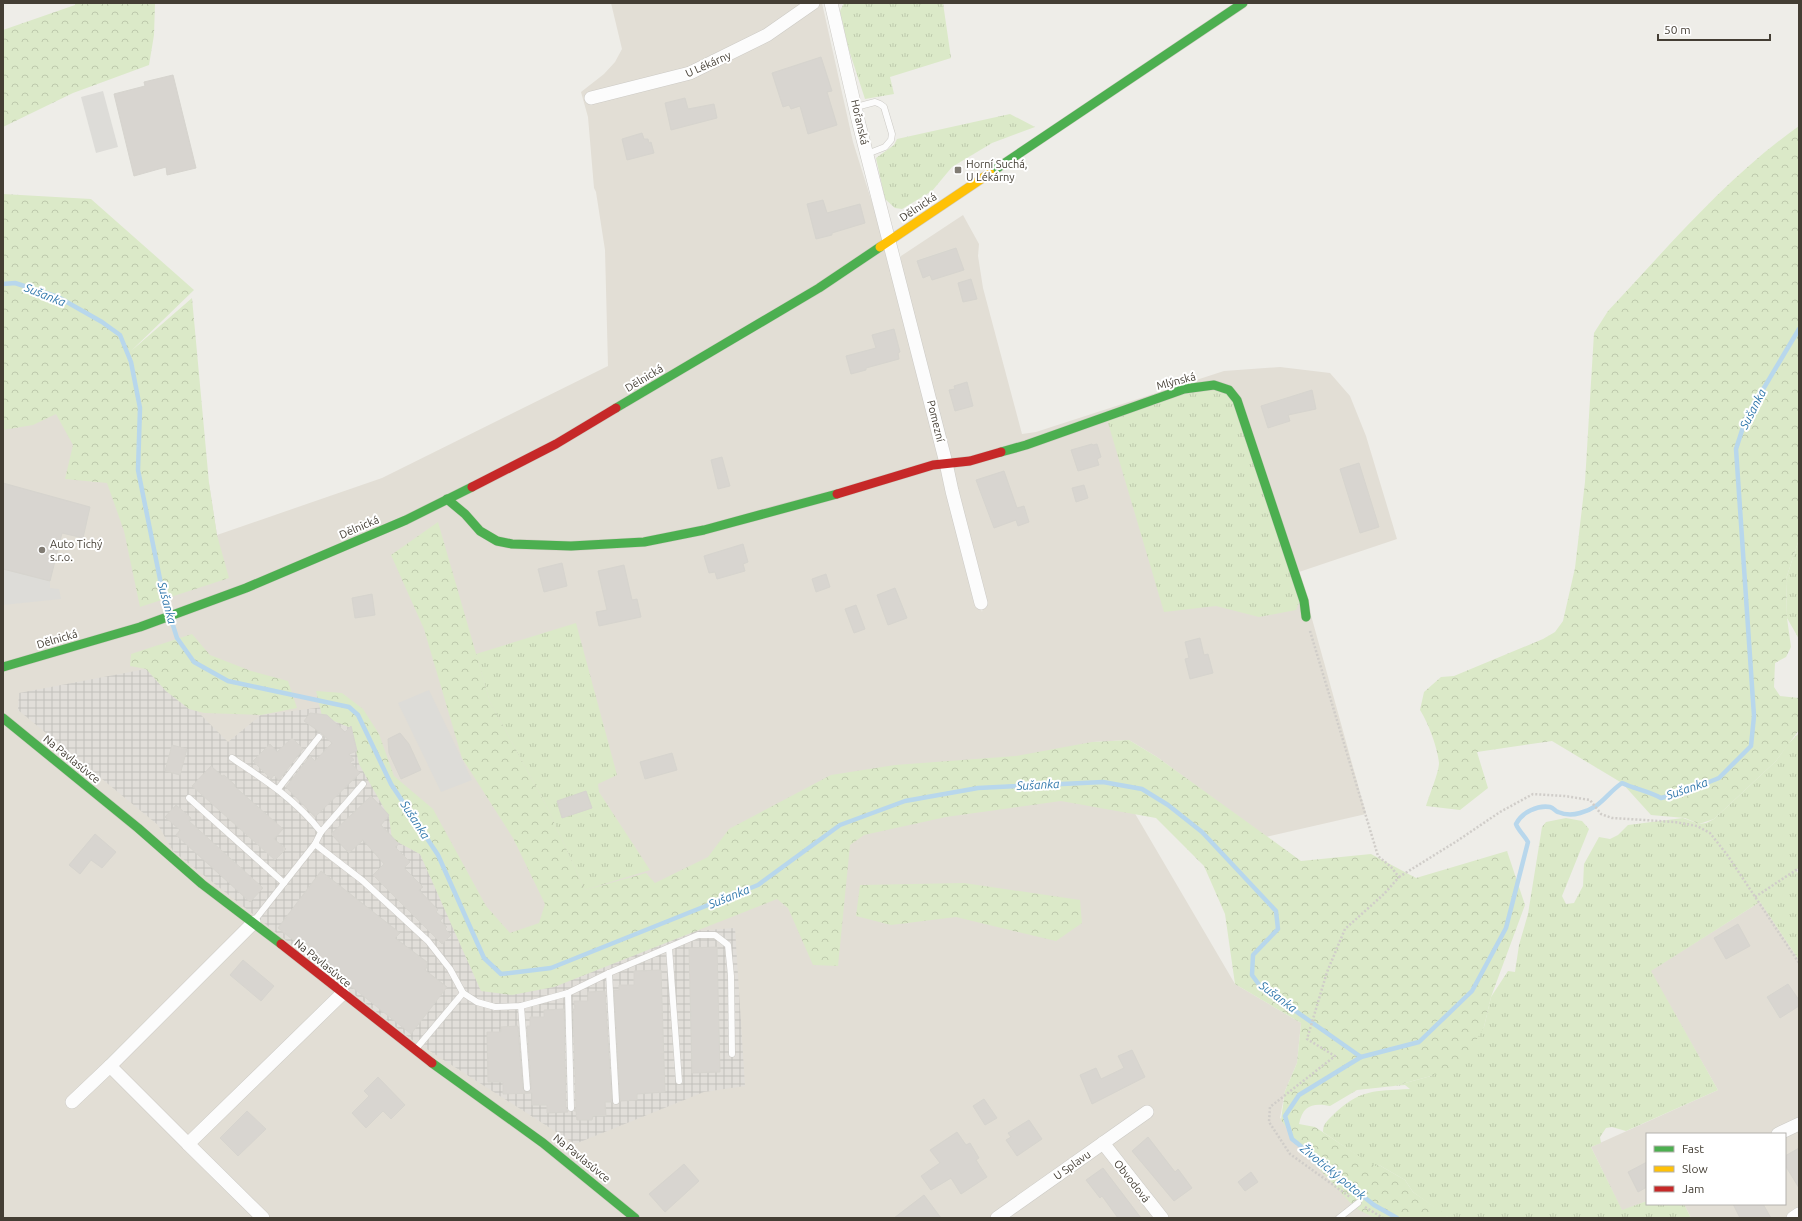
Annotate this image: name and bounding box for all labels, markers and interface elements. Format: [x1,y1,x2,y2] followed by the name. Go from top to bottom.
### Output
[1658,16,1770,42] scale bar
[1664,23,1691,36] text: 50 m
[683,48,733,79] street label: U Lékárny
[849,98,871,146] street label: Hořanská
[966,158,1028,183] place label: Horní Suchá, U Lékárny
[953,165,963,175] marker: Horní Suchá, U Lékárny
[897,190,939,224] street label: Dělnická
[22,280,68,309] water label: Sušanka
[623,362,665,394] street label: Dělnická
[1155,370,1197,392] street label: Mlýnská
[1737,386,1768,432] water label: Sušanka
[925,399,947,443] street label: Pomezní
[337,513,381,541] street label: Dělnická
[50,538,103,563] place label: Auto Tichý s.r.o.
[37,545,47,555] marker: Auto Tichý s.r.o.
[155,579,179,626] water label: Sušanka
[35,627,79,651] street label: Dělnická
[41,732,103,786] street label: Na Pavlasůvce
[1663,775,1710,802] water label: Sušanka
[1015,777,1060,792] water label: Sušanka
[398,797,433,842] water label: Sušanka
[705,882,752,911] water label: Sušanka
[292,936,354,990] street label: Na Pavlasůvce
[1256,978,1300,1015] water label: Sušanka
[551,1131,613,1185] street label: Na Pavlasůvce
[1646,1133,1786,1205] legend
[1297,1141,1369,1202] water label: Životický potok
[1682,1142,1704,1155] text: Fast
[1051,1148,1093,1182] street label: U Splavu
[1112,1157,1152,1205] street label: Obvodová
[1682,1162,1708,1175] text: Slow
[1682,1182,1704,1195] text: Jam

